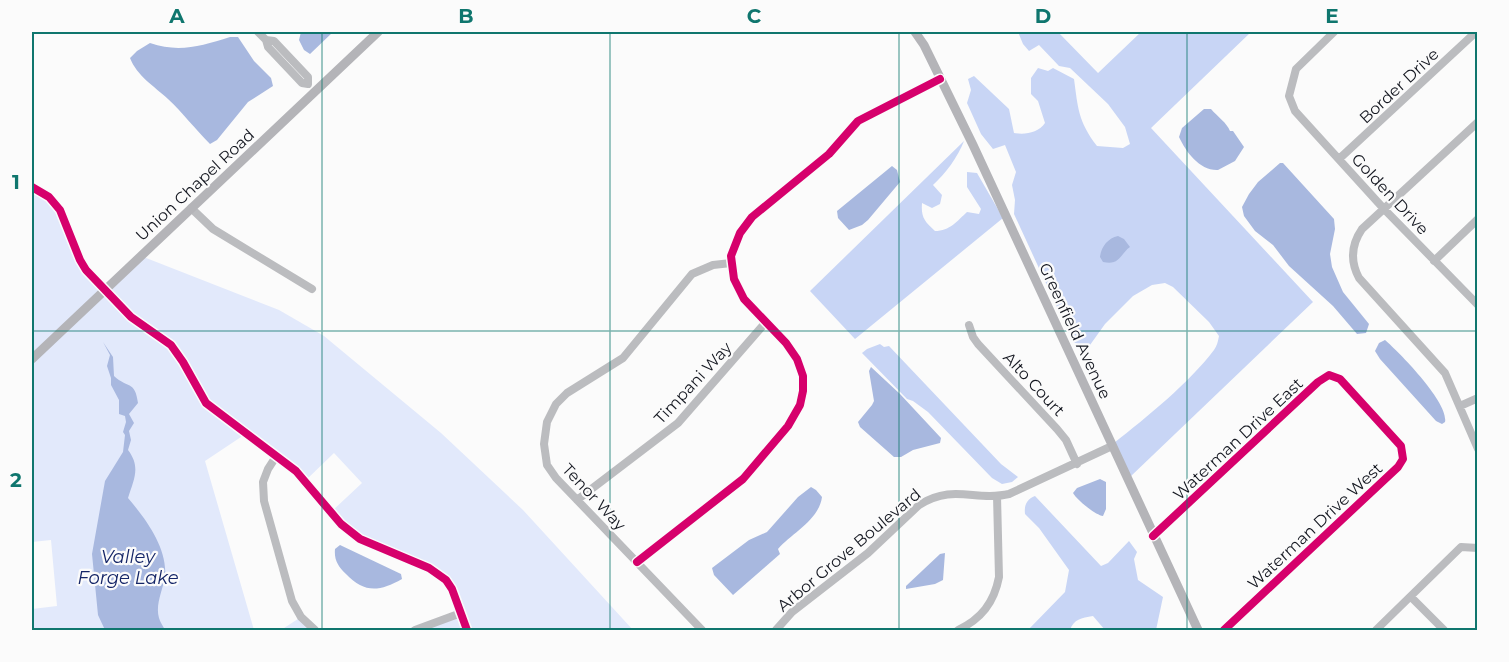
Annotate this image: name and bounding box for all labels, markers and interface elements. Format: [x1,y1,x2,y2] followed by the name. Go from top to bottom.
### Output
[168,4,185,28] text: A
[458,4,474,28] text: B
[747,4,762,28] text: C
[1035,4,1051,28] text: D
[1325,4,1339,28] text: E
[1355,44,1443,128] street label: Border Drive
[132,125,258,245] street label: Union Chapel Road
[1348,149,1432,239] street label: Golden Drive
[12,170,20,194] text: 1
[1035,260,1115,402] street label: Greenfield Avenue
[650,338,736,428] street label: Timpani Way
[999,348,1069,420] street label: Alto Court
[1169,374,1307,504] street label: Waterman Drive East
[1244,458,1387,593] street label: Waterman Drive West
[558,460,630,534] street label: Tenor Way
[10,468,22,492] text: 2
[773,484,925,616] street label: Arbor Grove Boulevard
[77,546,179,589] water label: Valley Forge Lake

